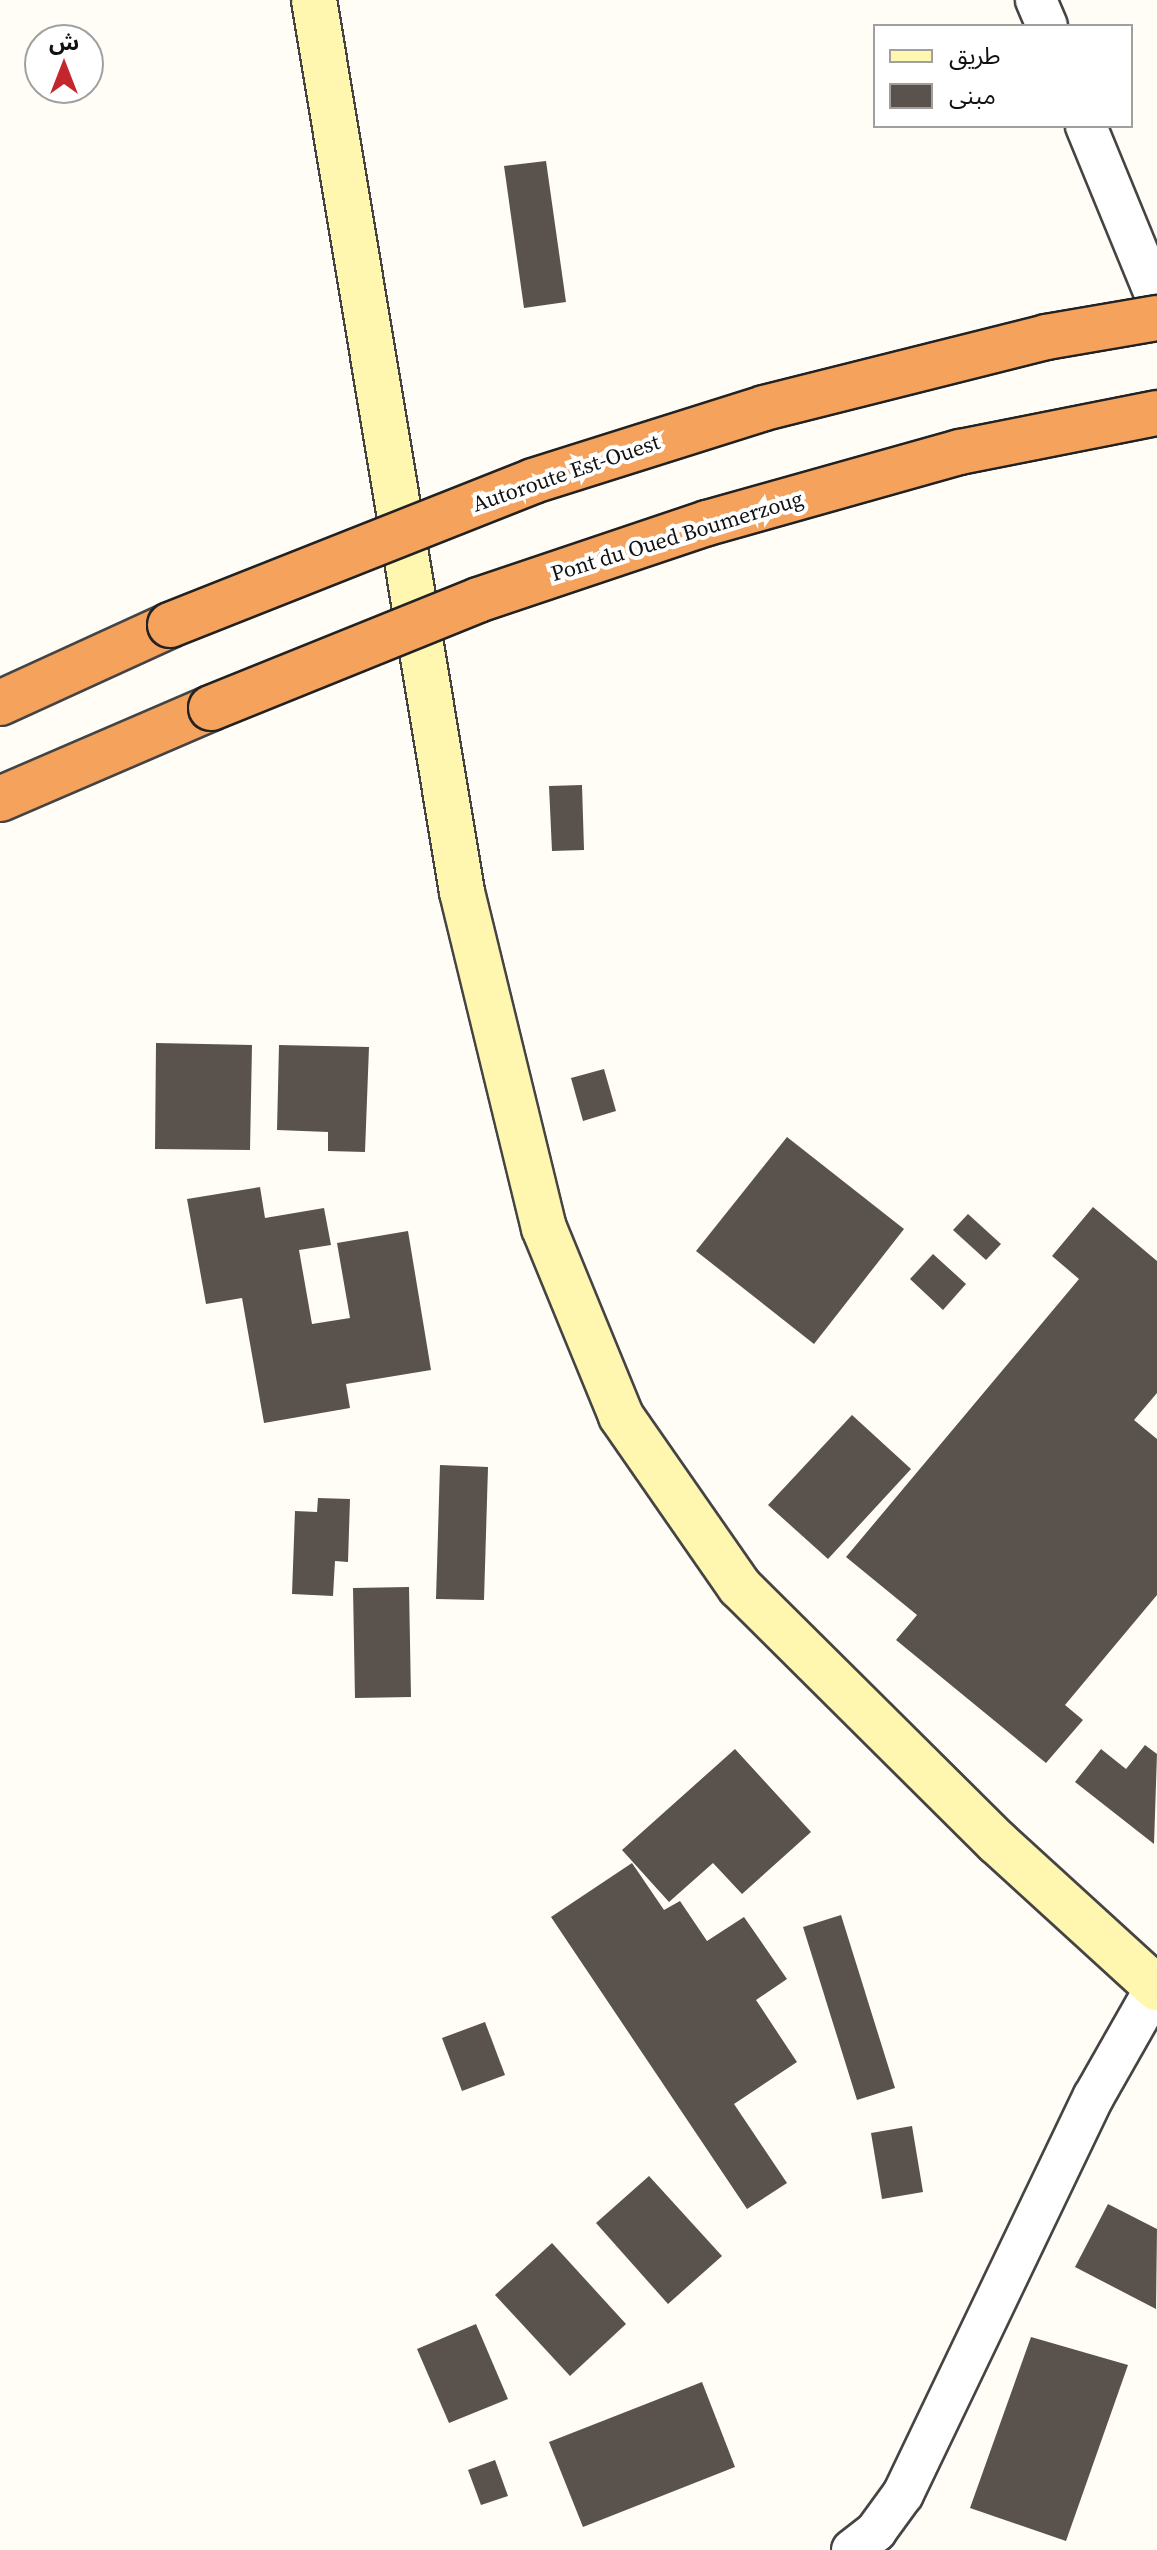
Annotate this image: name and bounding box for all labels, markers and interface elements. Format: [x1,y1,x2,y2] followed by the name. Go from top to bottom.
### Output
[24,24,104,104] north arrow
[873,24,1133,128] legend
[49,27,79,57] text: ش
[949,39,1001,72] text: طريق
[949,79,996,112] text: مبنى
[469,429,663,517] street label: Autoroute Est-Ouest
[548,485,806,587] street label: Pont du Oued Boumerzoug

